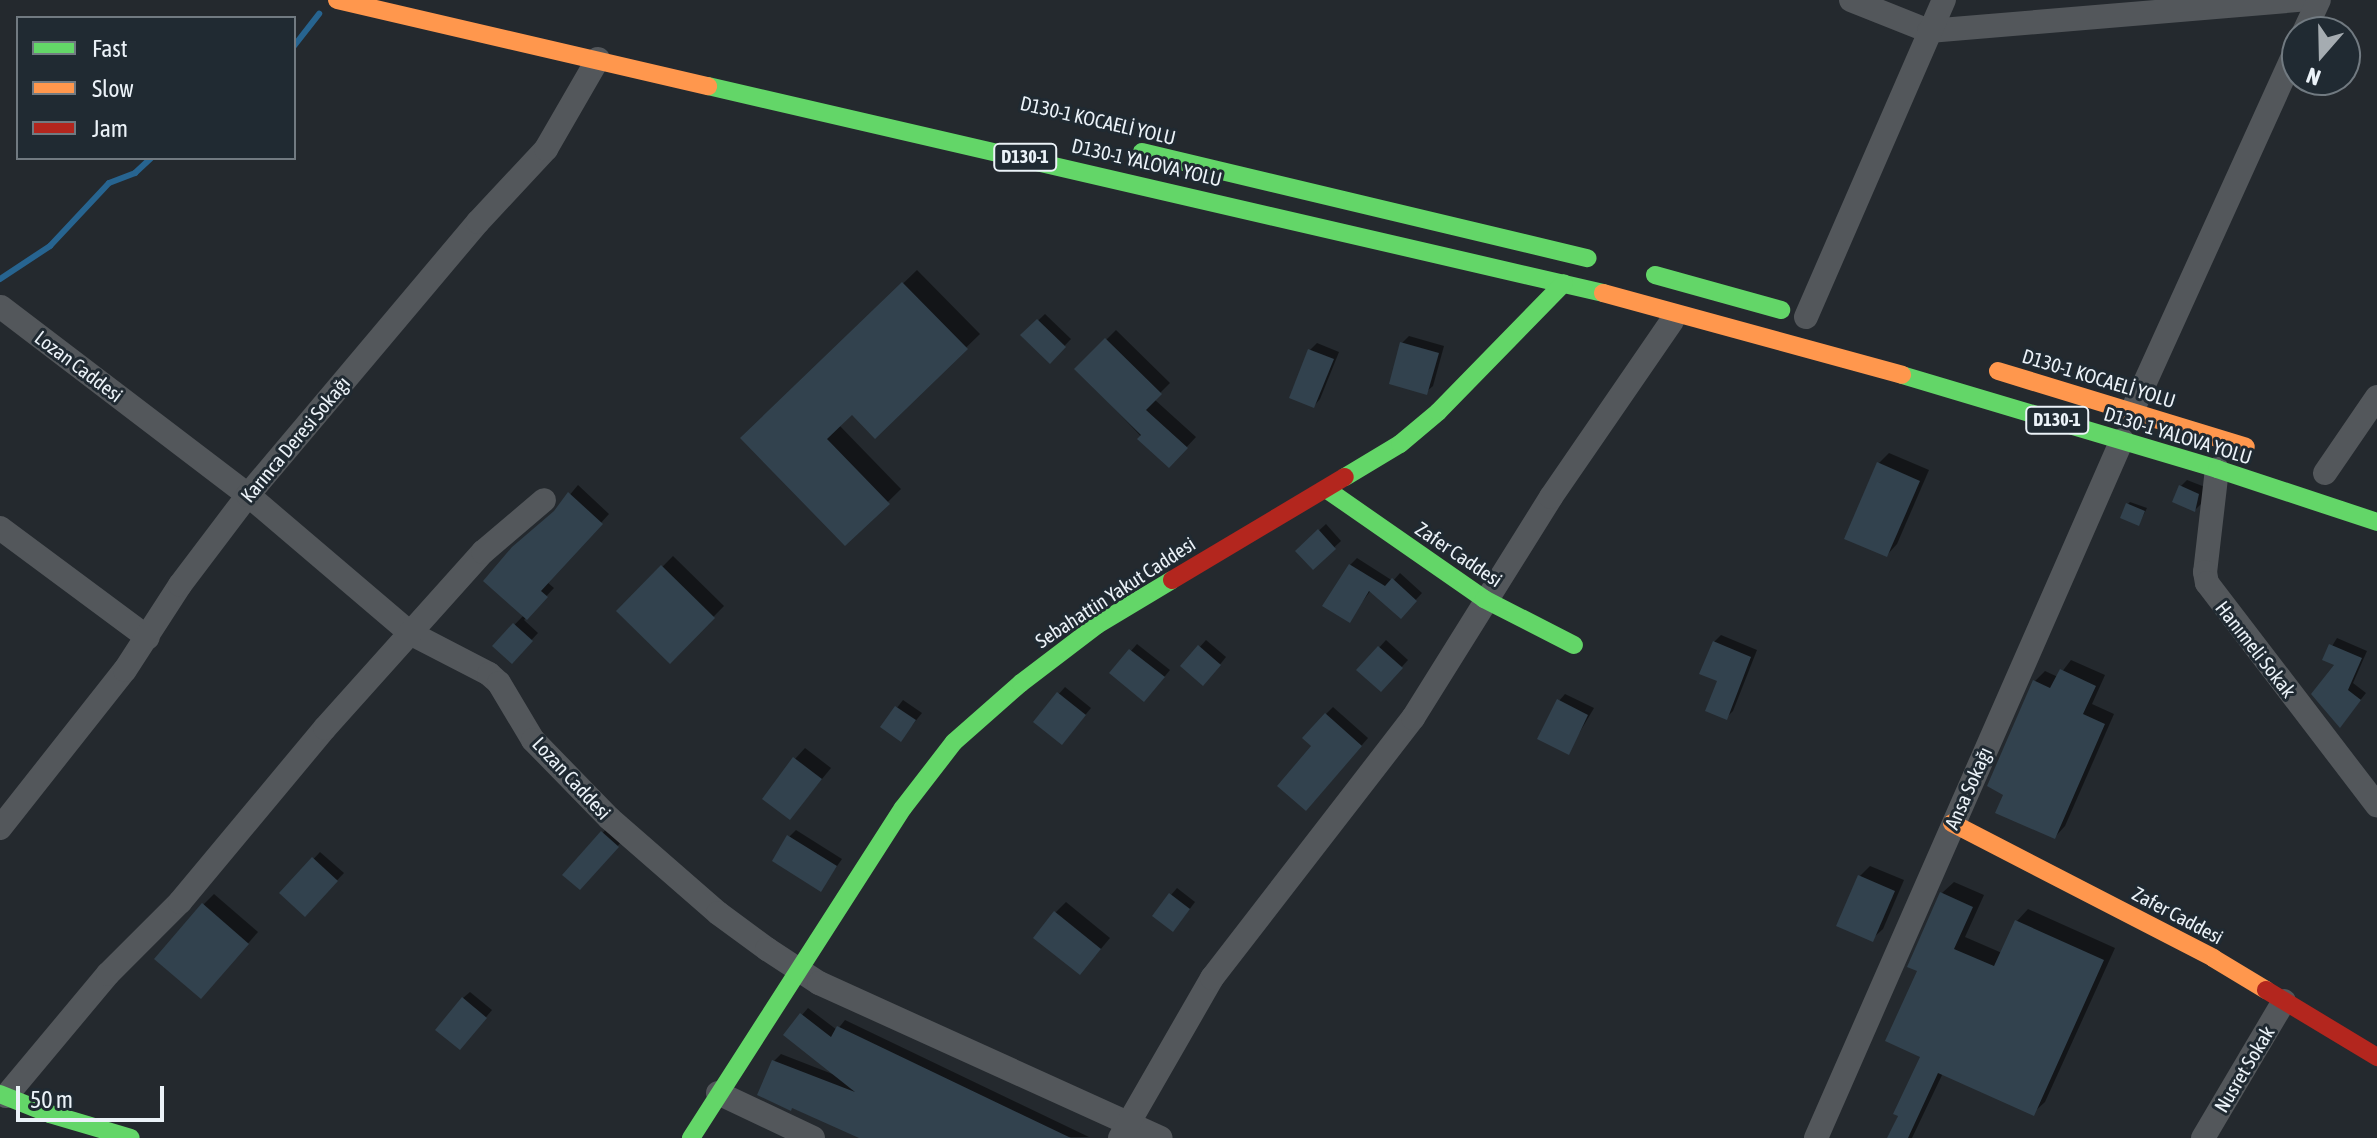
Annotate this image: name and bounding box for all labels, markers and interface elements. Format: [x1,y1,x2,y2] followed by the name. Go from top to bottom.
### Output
[16,16,296,160] legend
[2281,16,2361,96] north arrow
[92,35,128,62] text: Fast
[2303,62,2324,91] text: N
[92,75,134,102] text: Slow
[1018,90,1178,150] street label: D130-1 KOCAELİ YOLU
[92,115,128,142] text: Jam
[1070,133,1224,191] street label: D130-1 YALOVA YOLU
[993,143,1057,171] road number: D130-1
[30,325,128,407] street label: Lozan Caddesi
[2020,343,2178,413] street label: D130-1 KOCAELİ YOLU
[235,371,355,507] street label: Karınca Deresi Sokağı
[2101,401,2255,469] street label: D130-1 YALOVA YOLU
[2025,406,2089,434] road number: D130-1
[1411,516,1507,592] street label: Zafer Caddesi
[1031,531,1199,653] street label: Sebahattin Yakut Caddesi
[2211,596,2301,702] street label: Hanımeli Sokak
[528,732,616,824] street label: Lozan Caddesi
[1939,743,1997,833] street label: Ansa Sokağı
[2128,881,2228,949] street label: Zafer Caddesi
[2209,1021,2279,1117] street label: Nusret Sokak
[20,1070,168,1120] scale bar
[30,1086,73,1113] text: 50 m

